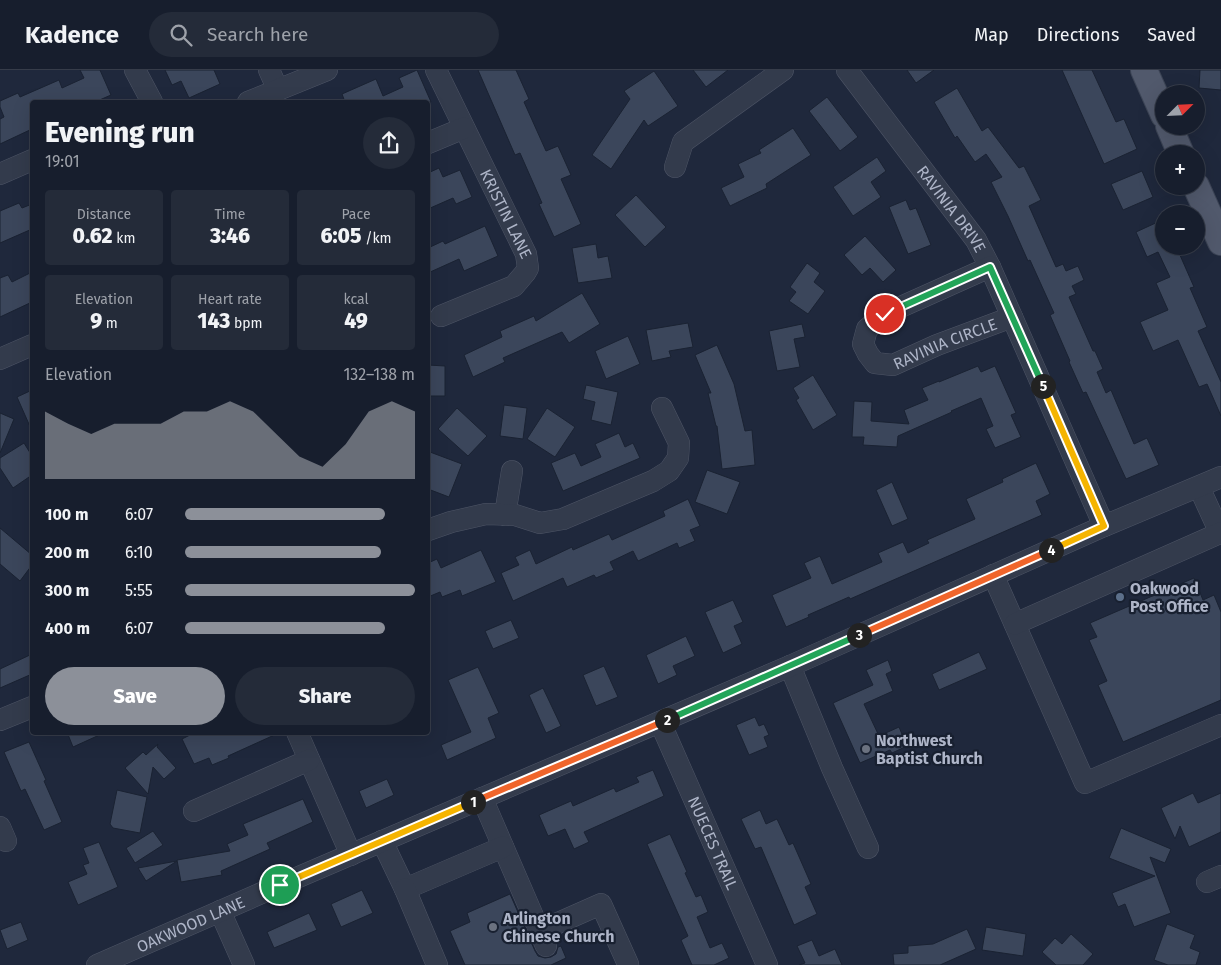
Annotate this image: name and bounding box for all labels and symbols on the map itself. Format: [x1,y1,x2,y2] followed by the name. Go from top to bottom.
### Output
[1155,85,1205,135] north arrow
[913,162,990,255] street label: RAVINIA DRIVE
[476,166,536,262] street label: KRISTIN LANE
[864,293,906,335] pin
[890,314,999,373] street label: RAVINIA CIRCLE
[1030,374,1056,398] pin: 5
[1038,538,1064,562] pin: 4
[1130,579,1209,616] place label: Oakwood Post Office
[1114,591,1126,603] marker: Oakwood Post Office
[846,622,872,648] pin: 3
[654,708,680,732] pin: 2
[876,731,983,768] place label: Northwest Baptist Church
[860,743,872,755] marker: Northwest Baptist Church
[460,790,486,814] pin: 1
[684,793,742,892] street label: NUECES TRAIL
[259,864,301,906] pin
[133,892,247,956] street label: OAKWOOD LANE
[502,909,614,946] place label: Arlington Chinese Church
[487,921,499,933] marker: Arlington Chinese Church

